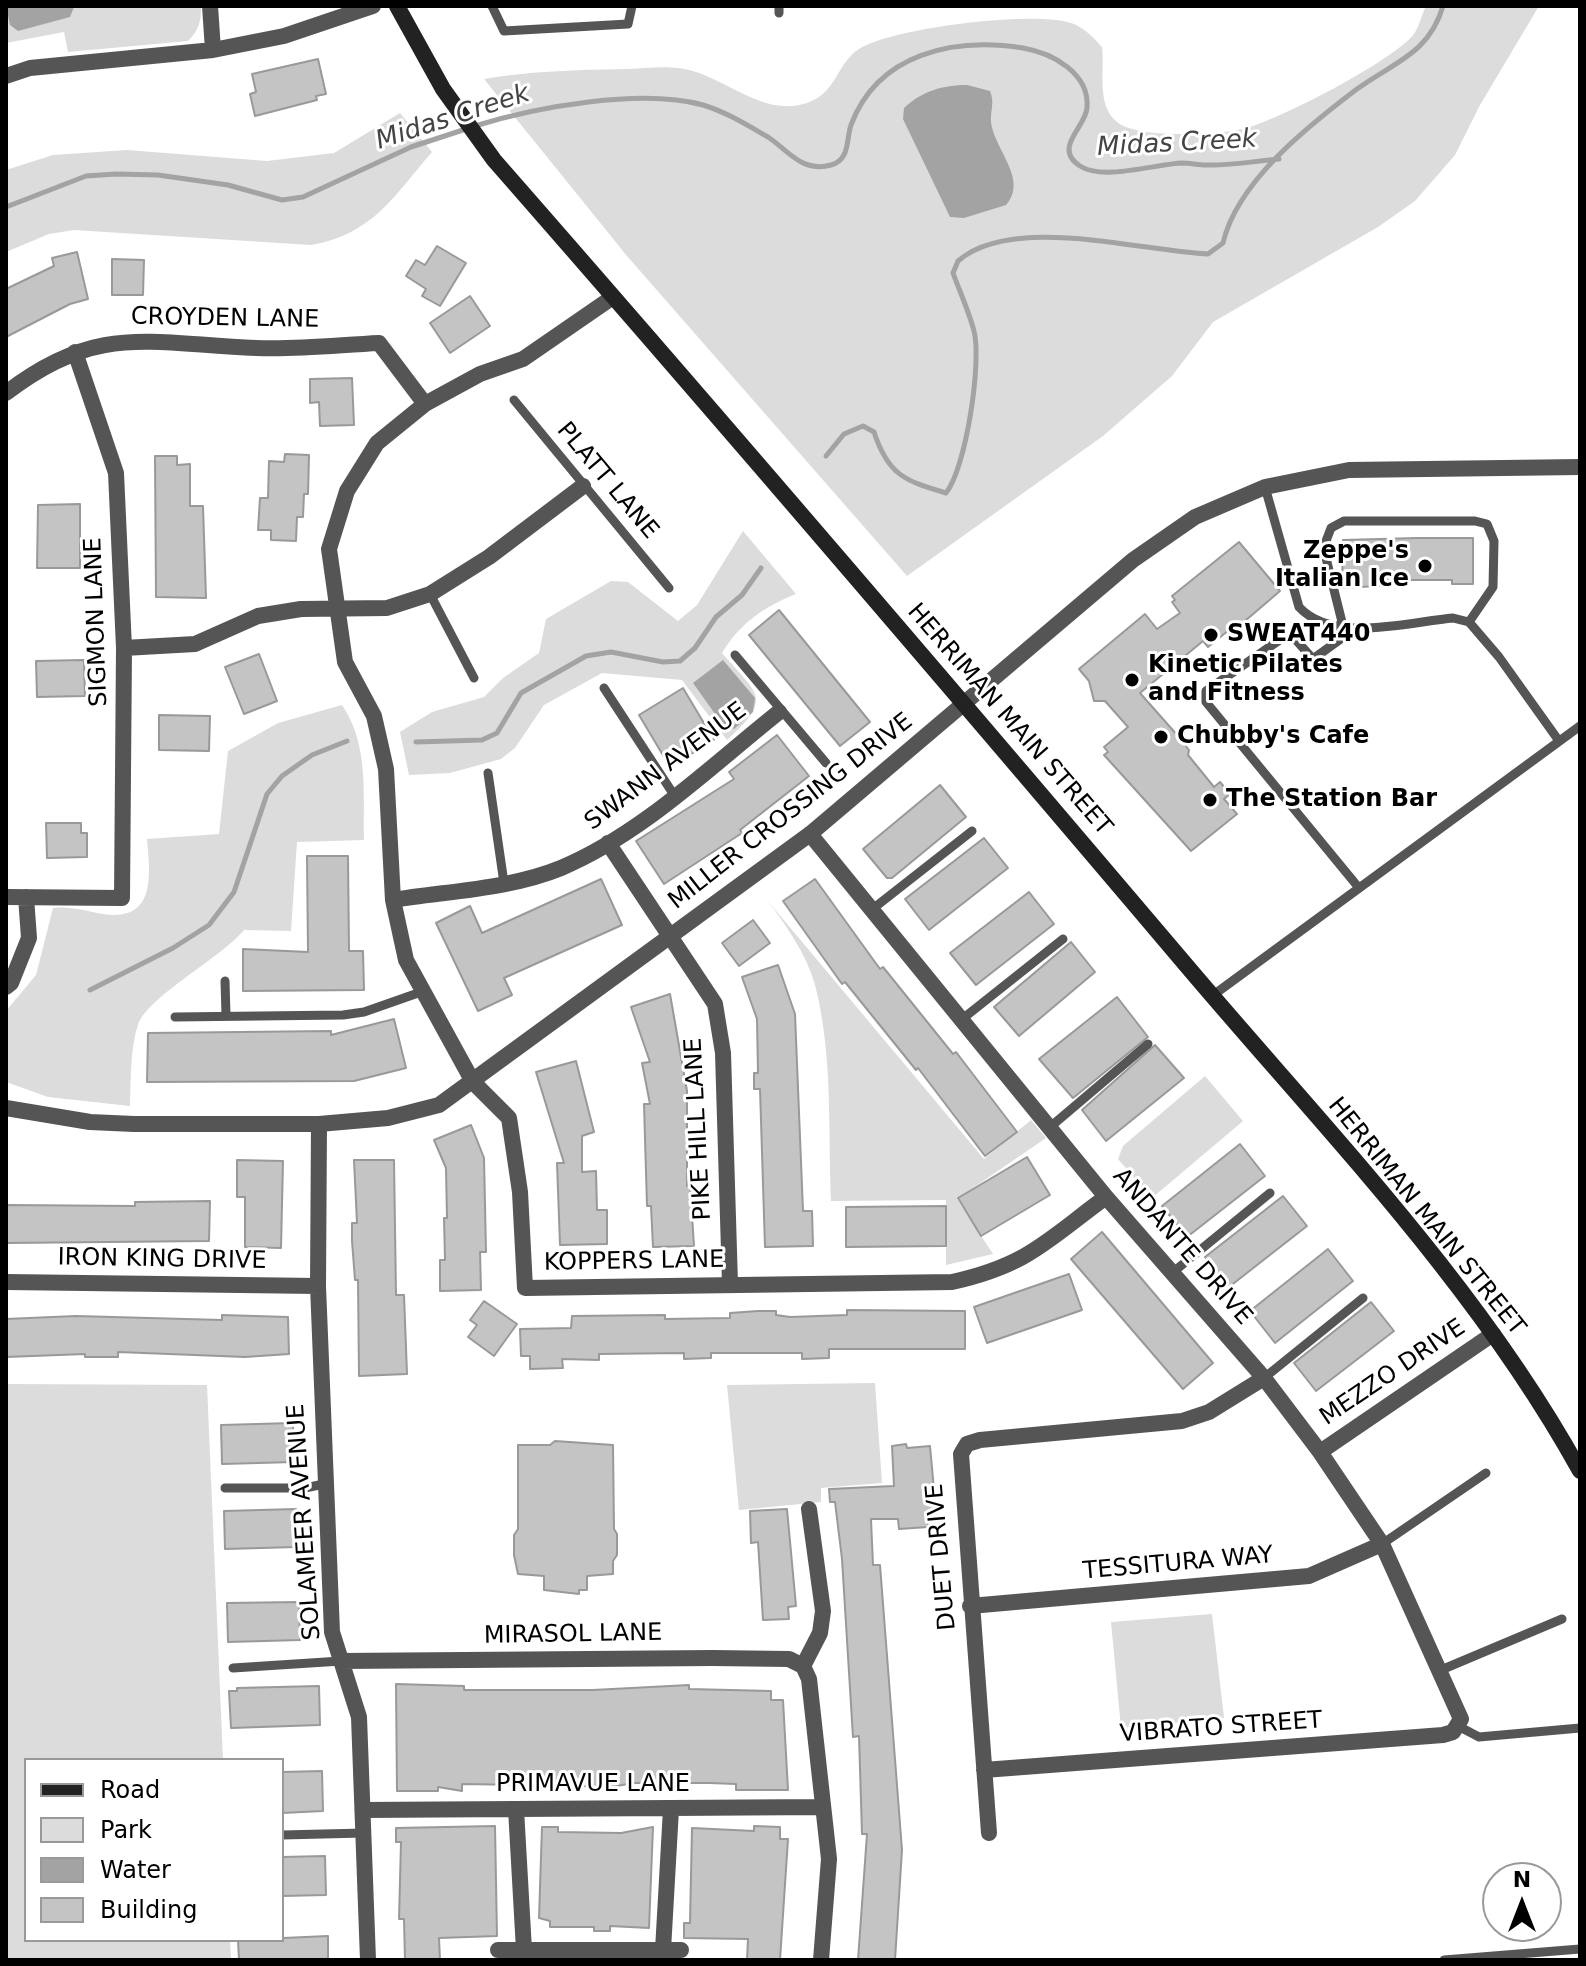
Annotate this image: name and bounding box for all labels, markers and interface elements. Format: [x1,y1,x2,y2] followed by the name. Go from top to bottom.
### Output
[372,78,534,158] water label: Midas Creek
[1096,124,1258,164] water label: Midas Creek
[131,303,319,335] street label: CROYDEN LANE
[550,417,664,545] street label: PLATT LANE
[80,537,114,707] street label: SIGMON LANE
[1275,538,1409,594] place label: Zeppe's Italian Ice
[1416,557,1434,575] marker: Zeppe's Italian Ice
[900,598,1118,842] street label: HERRIMAN MAIN STREET
[1227,621,1370,649] place label: SWEAT440
[1202,626,1220,644] marker: SWEAT440
[1148,652,1343,708] place label: Kinetic Pilates and Fitness
[1123,671,1141,689] marker: Kinetic Pilates and Fitness
[580,697,752,837] street label: SWANN AVENUE
[663,708,919,916] street label: MILLER CROSSING DRIVE
[1177,723,1369,751] place label: Chubby's Cafe
[1152,728,1170,746] marker: Chubby's Cafe
[1226,786,1437,814] place label: The Station Bar
[1201,791,1219,809] marker: The Station Bar
[680,1037,718,1221] street label: PIKE HILL LANE
[1321,1092,1531,1342] street label: HERRIMAN MAIN STREET
[1106,1163,1258,1331] street label: ANDANTE DRIVE
[57,1244,267,1276] street label: IRON KING DRIVE
[544,1246,724,1278] street label: KOPPERS LANE
[1315,1314,1471,1432] street label: MEZZO DRIVE
[282,1403,328,1641] street label: SOLAMEER AVENUE
[921,1482,963,1632] street label: DUET DRIVE
[1082,1541,1274,1587] street label: TESSITURA WAY
[484,1619,662,1651] street label: MIRASOL LANE
[1119,1707,1323,1749] street label: VIBRATO STREET
[24,1758,284,1942] legend
[496,1771,690,1799] street label: PRIMAVUE LANE
[100,1776,160,1804] text: Road
[100,1816,152,1844] text: Park
[100,1856,171,1884] text: Water
[1482,1862,1562,1942] north arrow
[1513,1867,1531,1892] text: N
[100,1896,197,1924] text: Building

